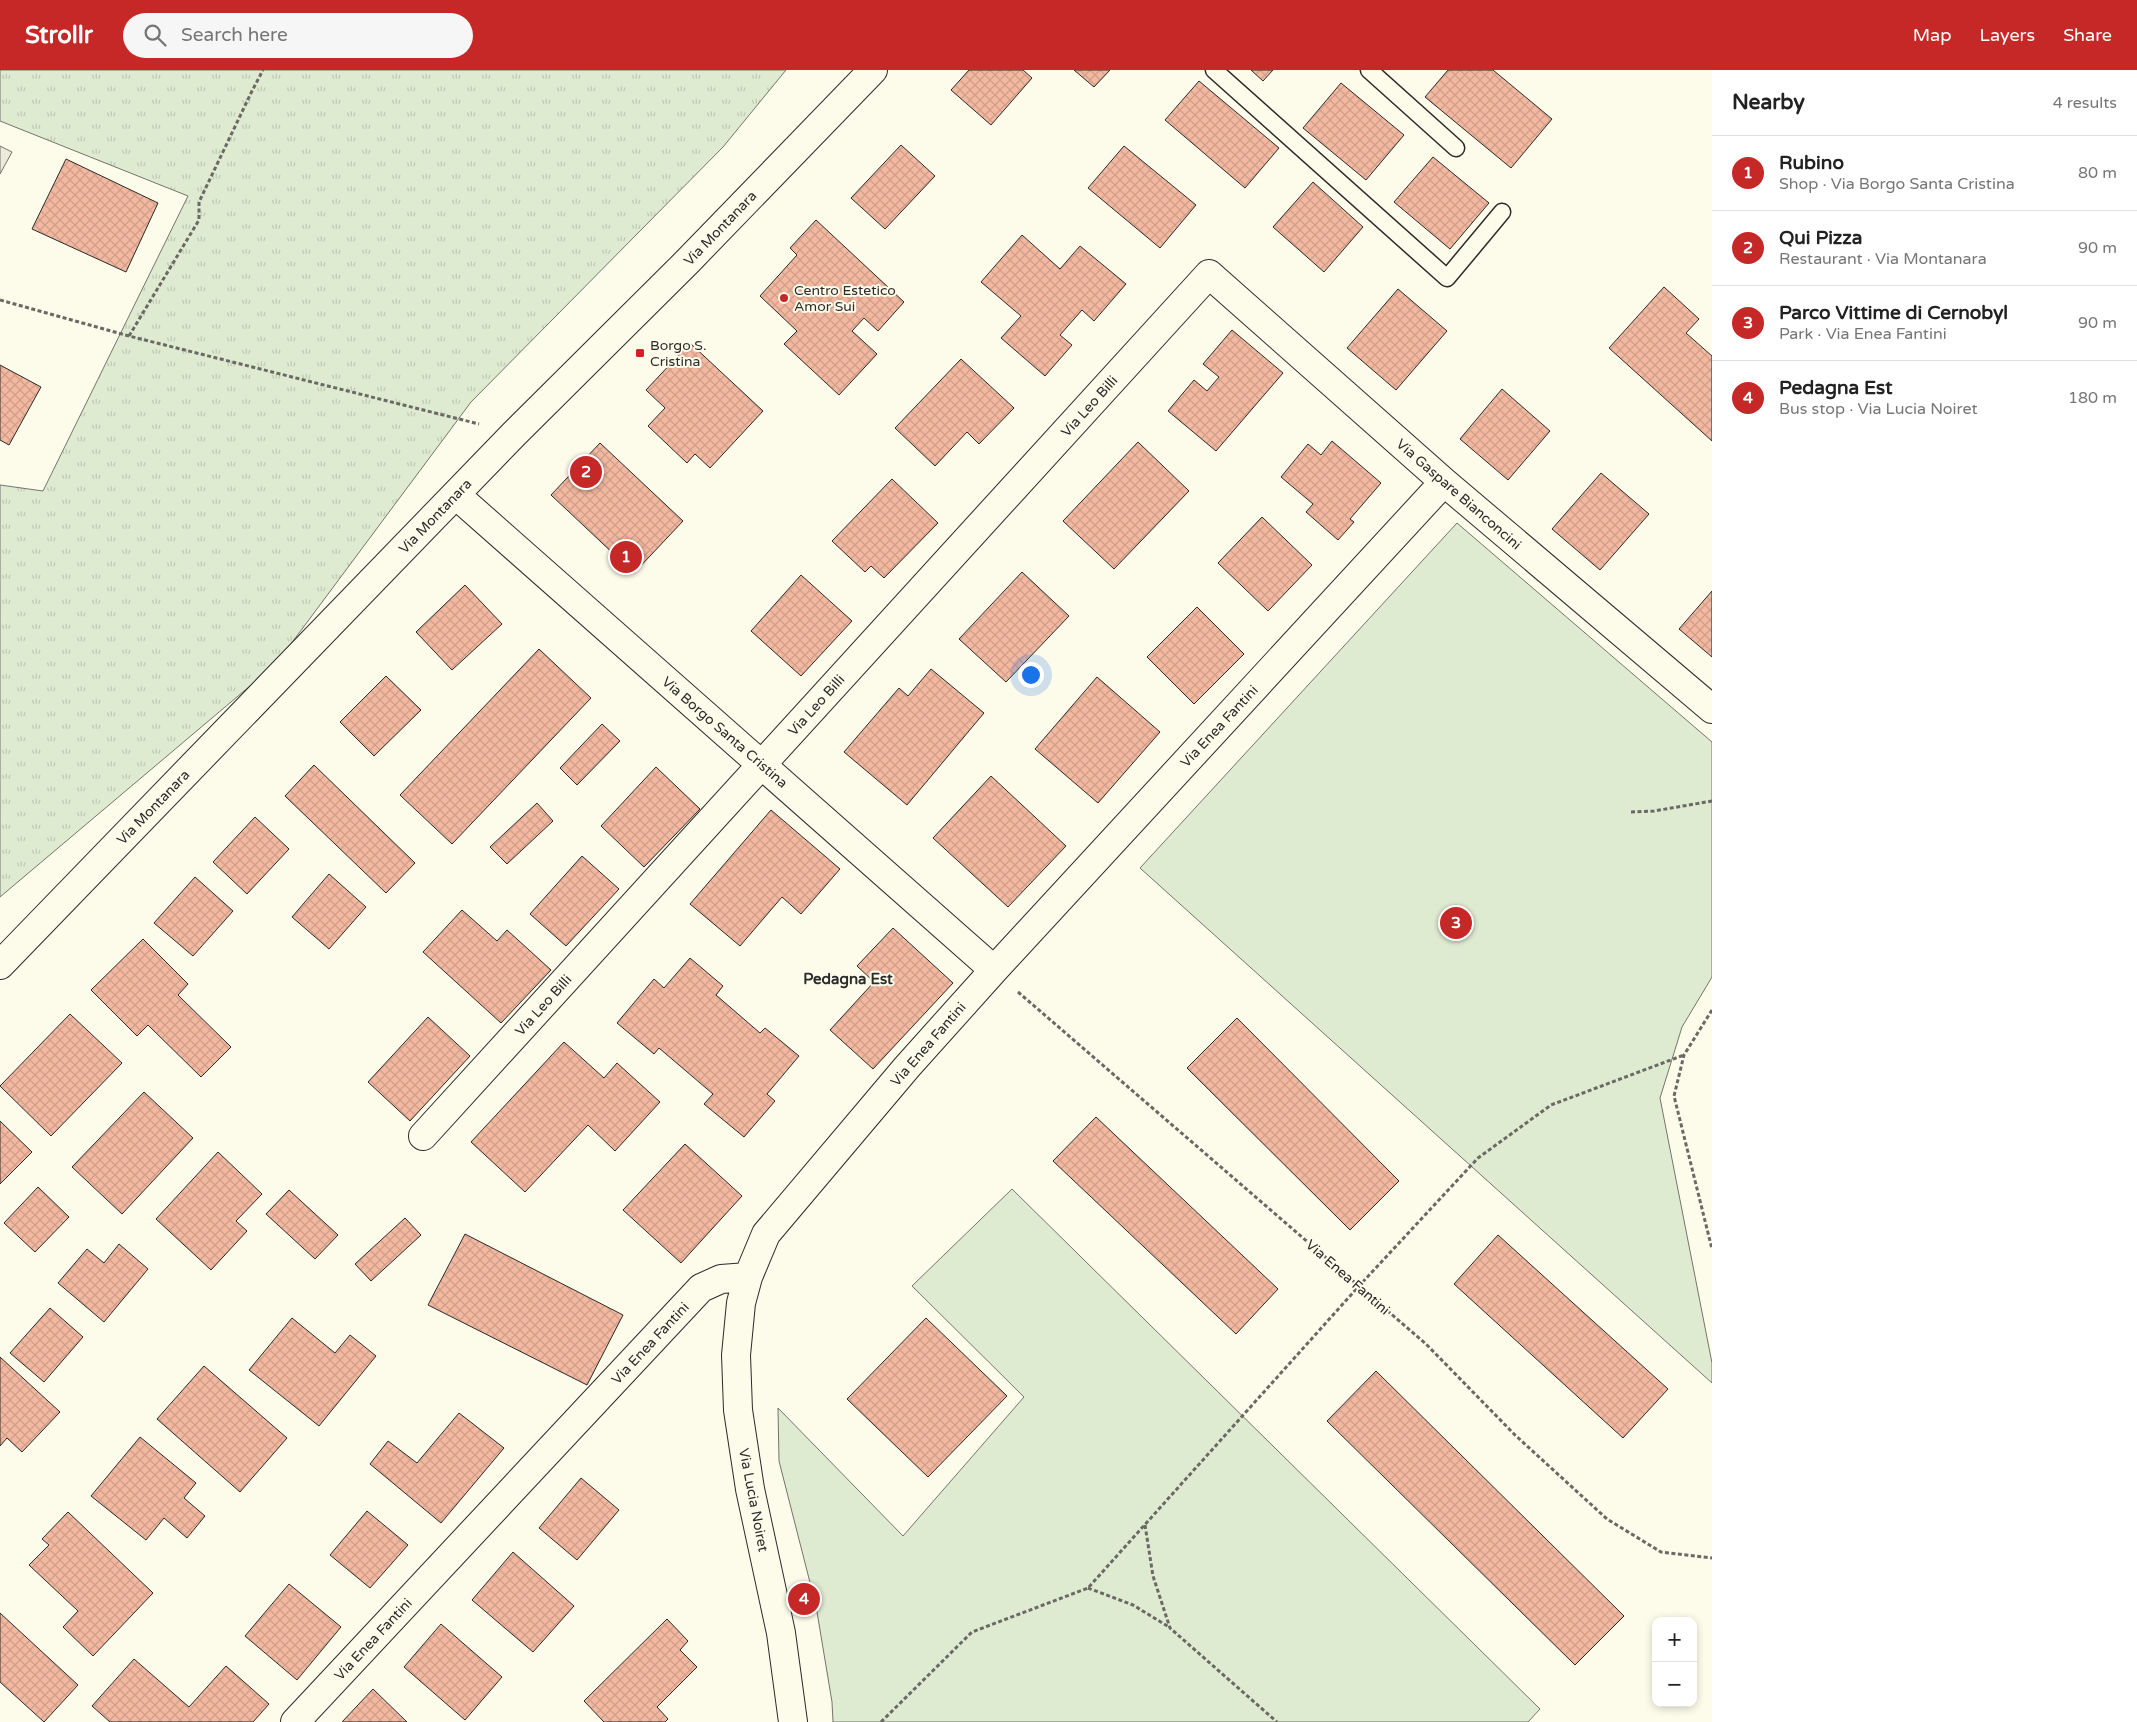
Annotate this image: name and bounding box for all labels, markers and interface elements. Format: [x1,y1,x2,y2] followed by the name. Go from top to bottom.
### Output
[123,13,473,58] search box
[25,21,93,50] text: Strollr
[141,21,169,49] icon: search
[181,24,288,46] text: Search here
[1913,24,1952,46] text: Map
[1980,24,2035,46] text: Layers
[2063,24,2112,46] text: Share
[1732,90,1805,115] text: Nearby
[2053,93,2117,113] text: 4 results
[1779,152,1844,174] text: Rubino
[1743,163,1753,183] text: 1
[2078,163,2117,183] text: 80 m
[1779,174,2015,194] text: Shop · Via Borgo Santa Cristina
[680,187,760,269] street label: Via Montanara
[1779,227,1862,249] text: Qui Pizza
[1743,238,1753,258] text: 2
[2078,238,2117,258] text: 90 m
[1779,249,1987,269] text: Restaurant · Via Montanara
[794,282,896,315] place label: Centro Estetico Amor Sui
[778,292,790,304] marker: Centro Estetico Amor Sui
[1779,302,2008,324] text: Parco Vittime di Cernobyl
[1743,313,1753,333] text: 3
[2078,313,2117,333] text: 90 m
[1779,324,1947,344] text: Park · Via Enea Fantini
[650,337,707,370] place label: Borgo S. Cristina
[634,347,646,359] marker: Borgo S. Cristina
[1058,372,1121,440] street label: Via Leo Billi
[1779,377,1892,399] text: Pedagna Est
[1743,388,1753,408] text: 4
[2068,388,2117,408] text: 180 m
[1779,399,1978,419] text: Bus stop · Via Lucia Noiret
[1393,435,1525,553] street label: Via Gaspare Bianconcini
[570,453,602,491] pin: 2
[395,475,475,557] street label: Via Montanara
[610,538,642,576] pin: 1
[1018,662,1044,688] your location
[785,671,848,739] street label: Via Leo Billi
[658,673,791,792] street label: Via Borgo Santa Cristina
[1177,682,1262,771] street label: Via Enea Fantini
[113,766,193,848] street label: Via Montanara
[1440,904,1472,942] pin: 3
[803,970,893,989] district label: Pedagna Est
[512,971,575,1039] street label: Via Leo Billi
[887,999,970,1090] street label: Via Enea Fantini
[1302,1236,1393,1319] street label: Via Enea Fantini
[608,1299,693,1388] street label: Via Enea Fantini
[735,1447,772,1554] street label: Via Lucia Noiret
[788,1580,820,1618] pin: 4
[331,1595,416,1684] street label: Via Enea Fantini
[1652,1617,1697,1707] map controls
[1652,1617,1697,1662] button: +
[1652,1662,1697,1707] button: −

